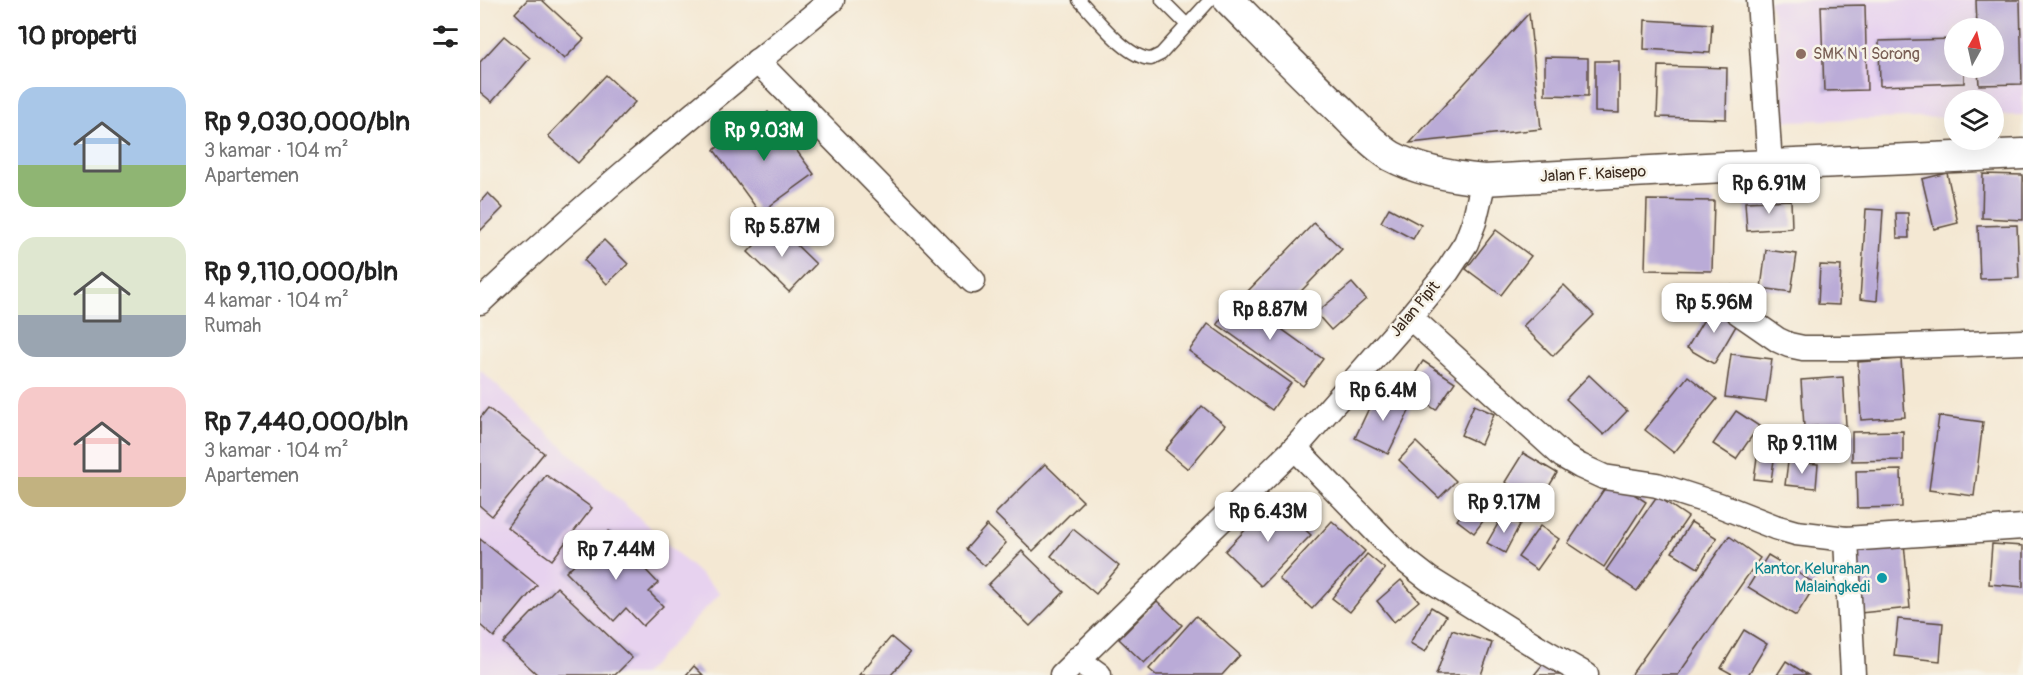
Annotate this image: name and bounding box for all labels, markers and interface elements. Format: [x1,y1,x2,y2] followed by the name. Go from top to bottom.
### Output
[1944,18,2004,78] north arrow
[1944,18,2004,150] map controls
[18,20,136,52] text: 10 properti
[429,20,462,53] icon: filters
[1813,44,1920,64] place label: SMK N 1 Sorong
[1794,47,1808,61] marker: SMK N 1 Sorong
[1944,90,2004,150] button: layers
[204,106,410,138] text: Rp 9,030,000/bln
[66,111,138,183] icon: home
[702,111,826,162] pin: Rp 9.03M
[724,118,804,143] text: Rp 9.03M
[204,138,349,163] text: 3 kamar · 104 m²
[1539,161,1647,187] street label: Jalan F. Kaisepo
[204,163,299,188] text: Apartemen
[1707,164,1831,215] pin: Rp 6.91M
[1732,171,1806,196] text: Rp 6.91M
[720,207,844,258] pin: Rp 5.87M
[744,214,820,239] text: Rp 5.87M
[204,256,398,288] text: Rp 9,110,000/bln
[66,261,138,333] icon: home
[1386,277,1445,341] street label: Jalan Pipit
[1652,283,1776,334] pin: Rp 5.96M
[204,288,349,313] text: 4 kamar · 104 m²
[1208,290,1332,341] pin: Rp 8.87M
[1676,290,1752,315] text: Rp 5.96M
[1233,297,1307,322] text: Rp 8.87M
[204,313,261,338] text: Rumah
[1328,371,1438,422] pin: Rp 6.4M
[1349,378,1417,403] text: Rp 6.4M
[204,406,408,438] text: Rp 7,440,000/bln
[66,411,138,483] icon: home
[1740,424,1864,475] pin: Rp 9.11M
[1767,431,1837,456] text: Rp 9.11M
[204,438,349,463] text: 3 kamar · 104 m²
[204,463,299,488] text: Apartemen
[1442,483,1566,534] pin: Rp 9.17M
[1468,490,1540,515] text: Rp 9.17M
[1206,492,1330,543] pin: Rp 6.43M
[1229,499,1307,524] text: Rp 6.43M
[554,530,678,581] pin: Rp 7.44M
[577,537,655,562] text: Rp 7.44M
[1754,559,1870,597] place label: Kantor Kelurahan Malaingkedi
[1875,571,1889,585] marker: Kantor Kelurahan Malaingkedi

